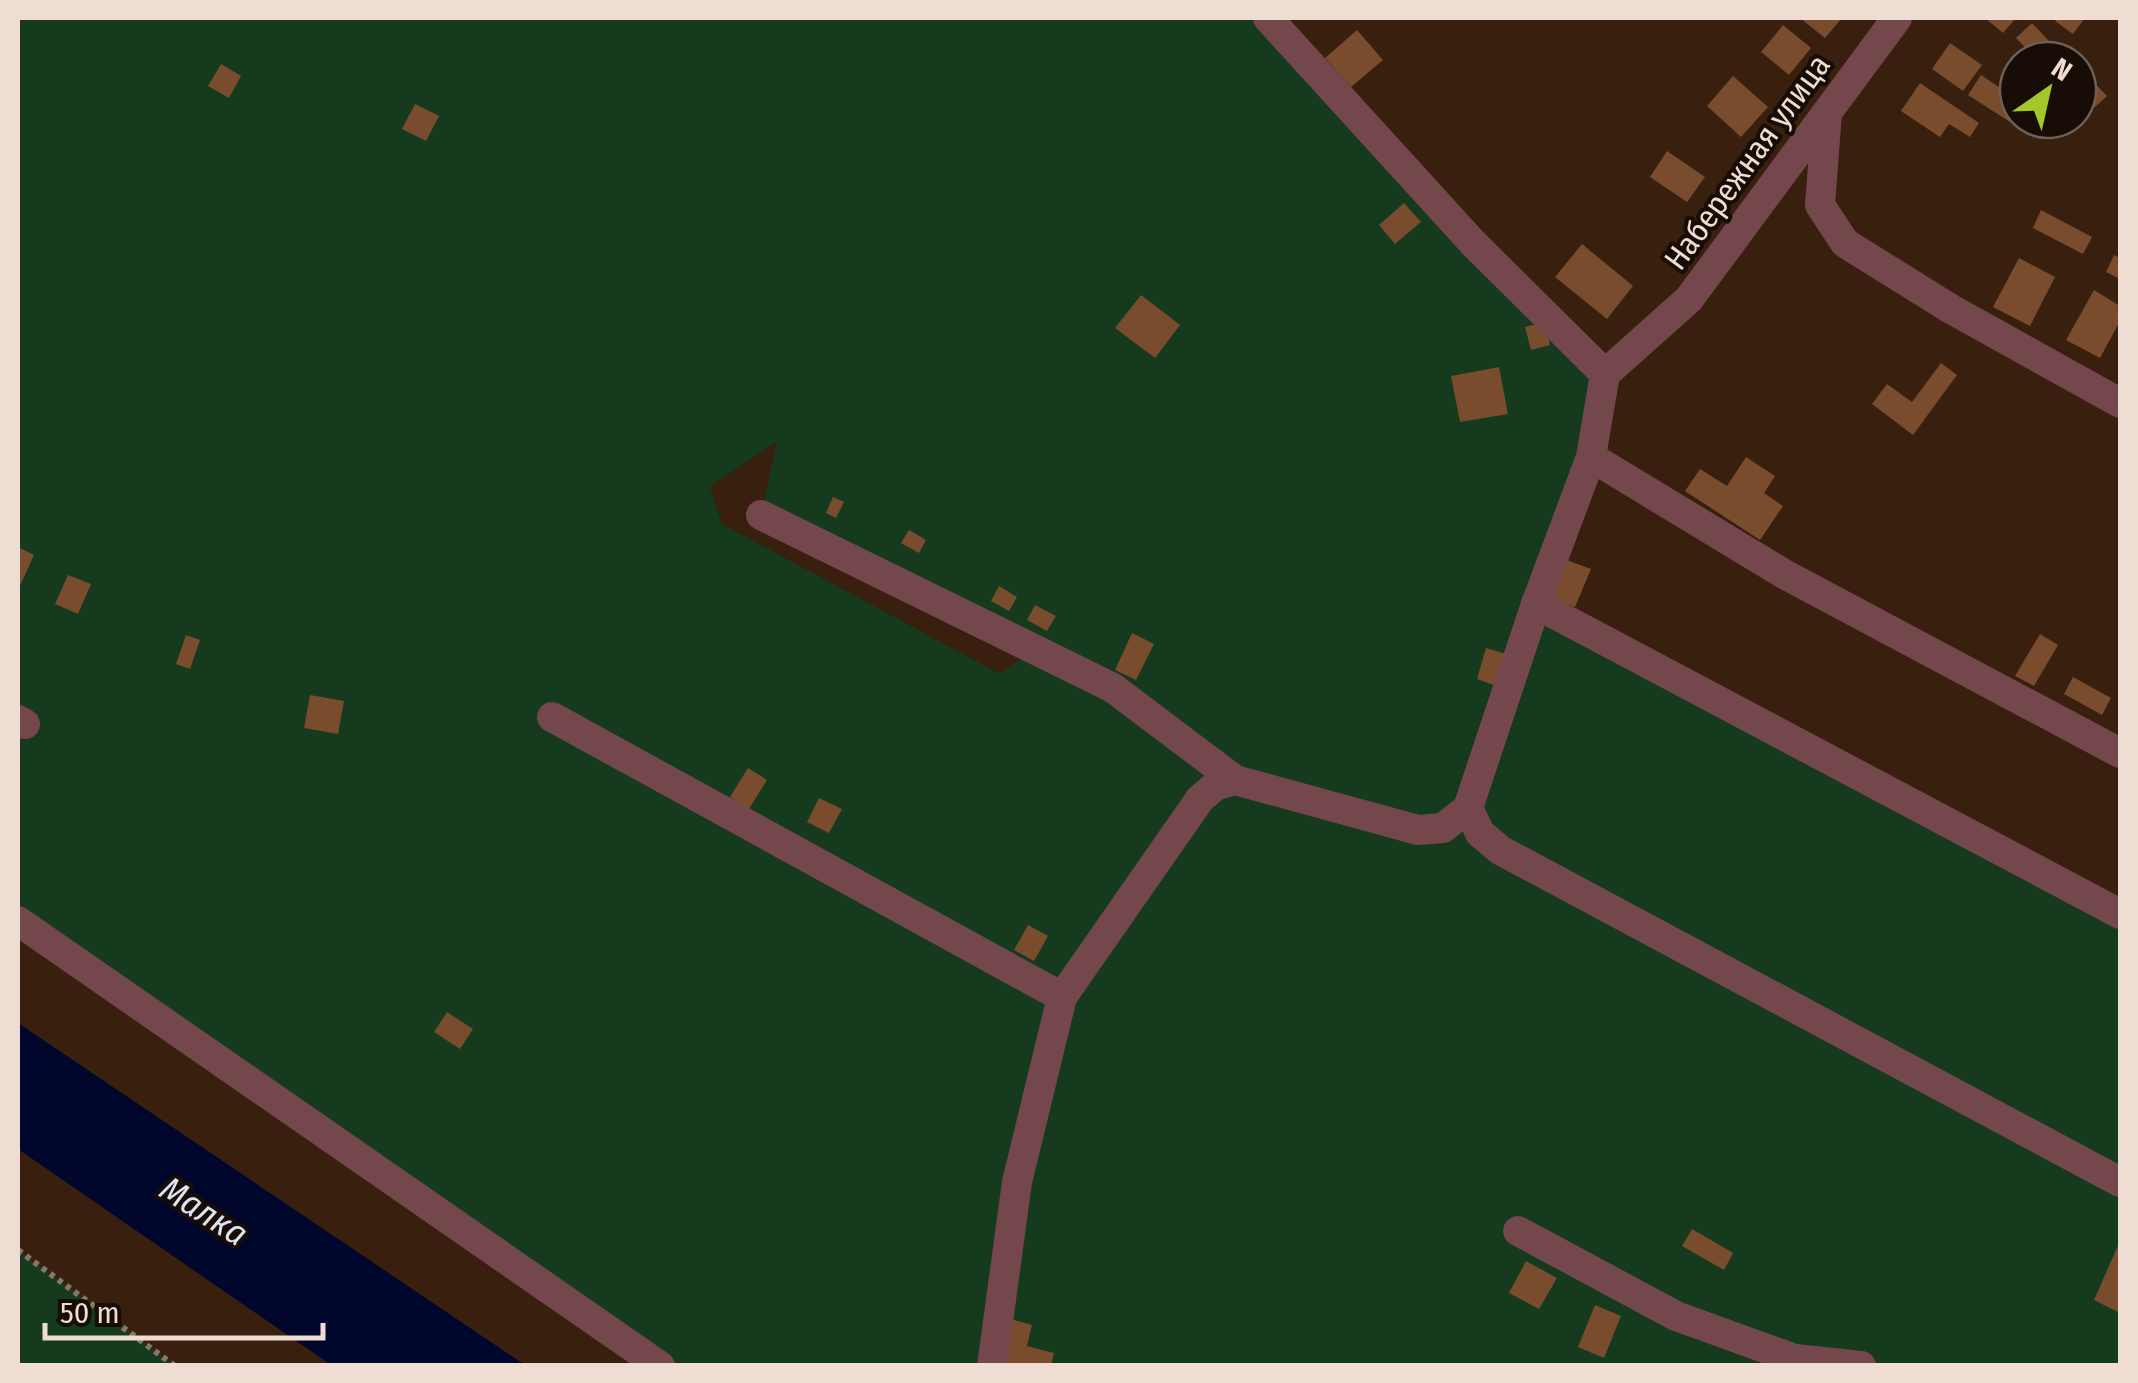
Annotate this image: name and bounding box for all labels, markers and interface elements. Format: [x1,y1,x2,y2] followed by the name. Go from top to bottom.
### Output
[1998,40,2098,140] north arrow
[1656,47,1838,277] street label: Набережная улица
[2046,51,2078,88] text: N
[152,1167,256,1255] water label: Малка
[45,1278,322,1340] scale bar
[60,1295,120,1331] text: 50 m

